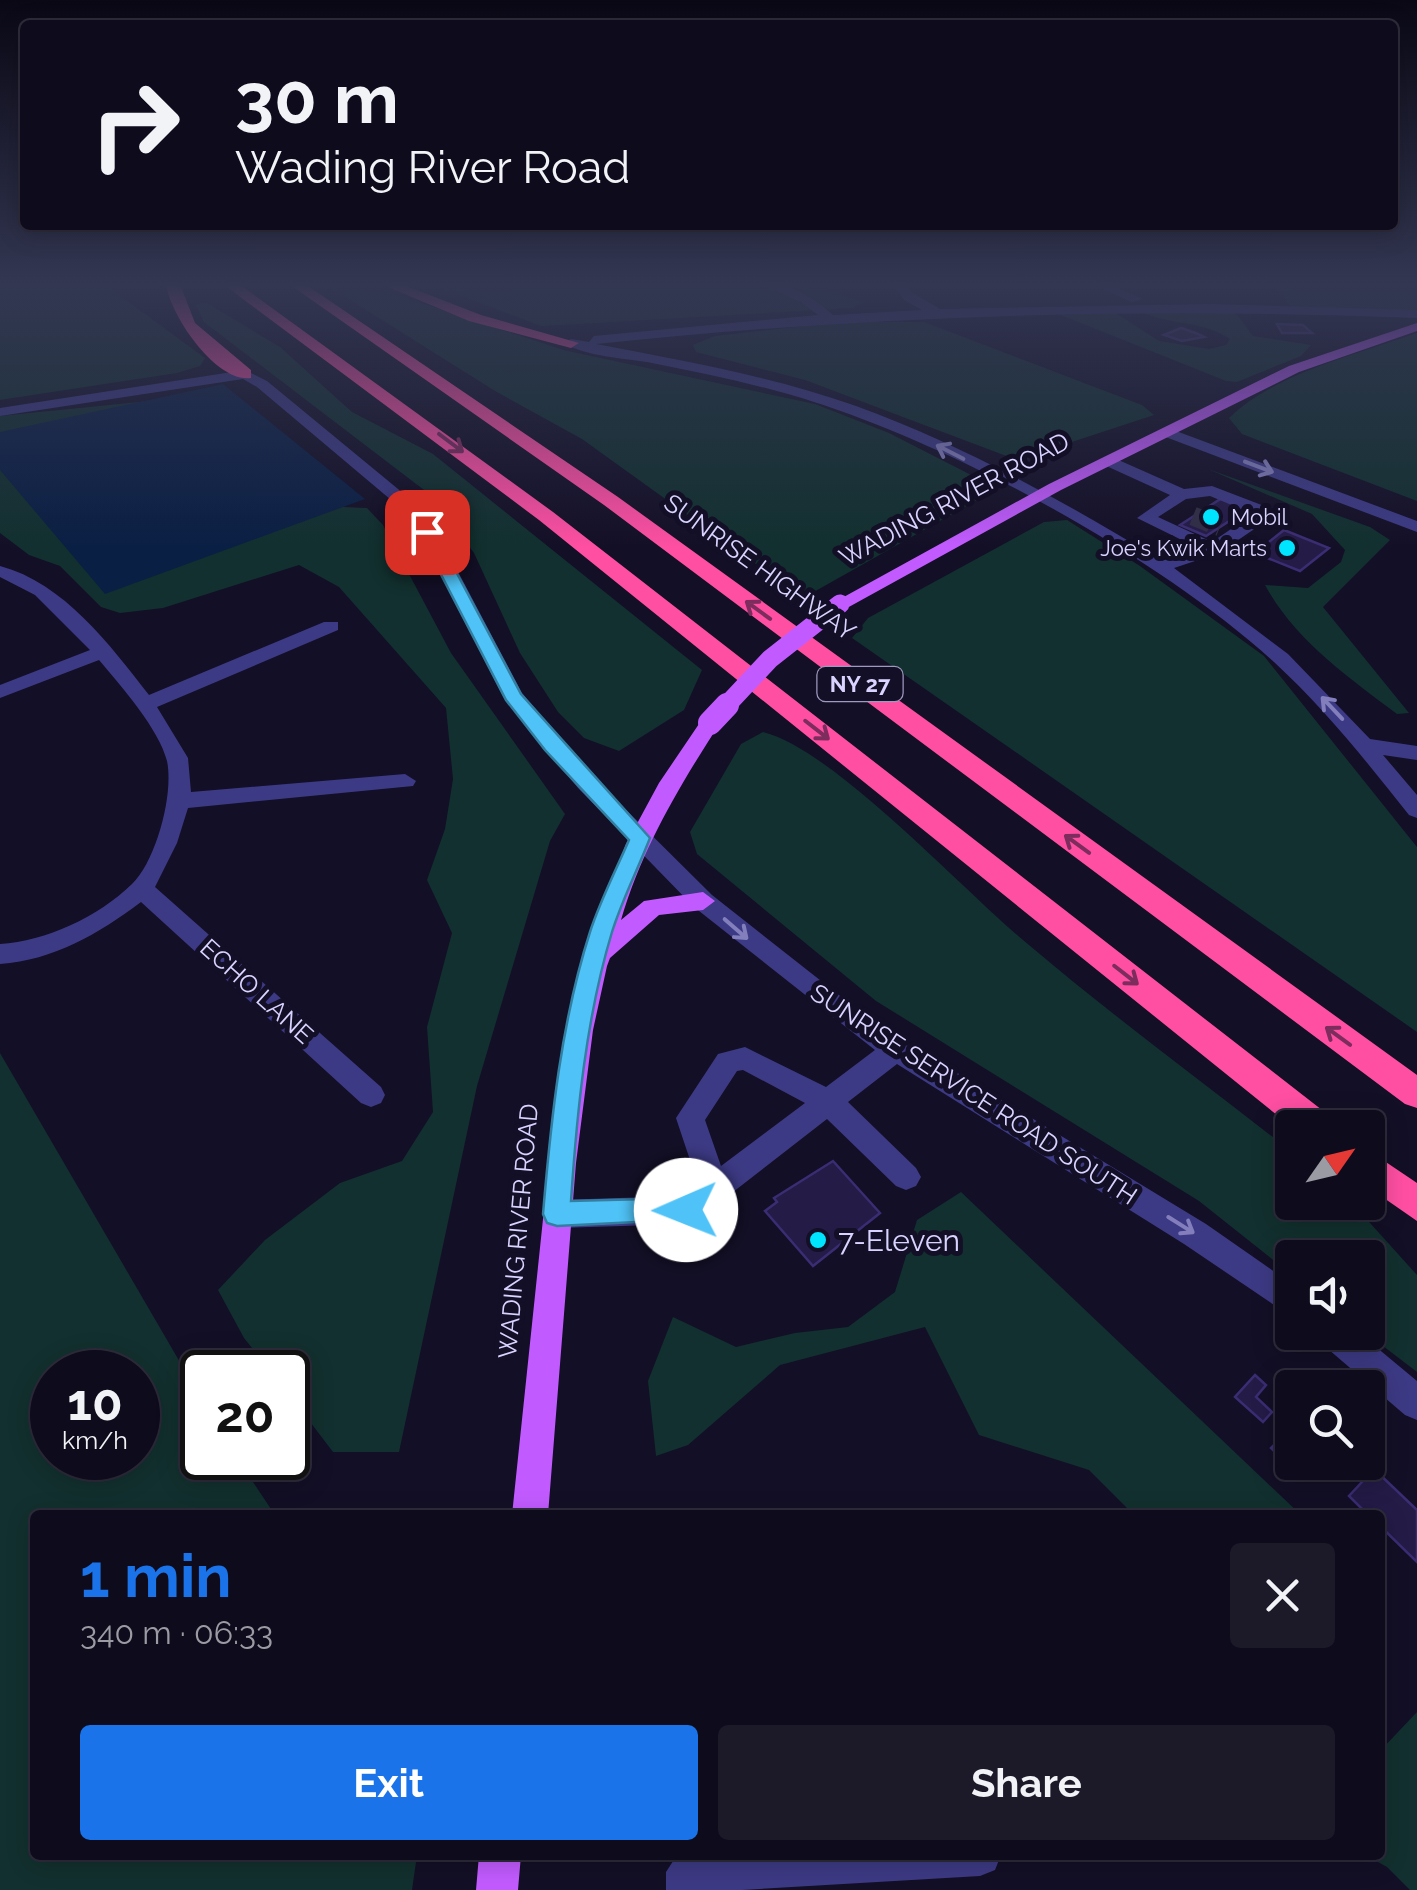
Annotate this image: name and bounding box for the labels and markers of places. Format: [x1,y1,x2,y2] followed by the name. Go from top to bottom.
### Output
[385,490,470,575] pin
[1231,504,1288,530] place label: Mobil
[1200,506,1222,528] marker: Mobil
[1100,535,1267,561] place label: Joe's Kwik Marts
[1276,537,1298,559] marker: Joe's Kwik Marts
[838,1223,960,1258] place label: 7-Eleven
[807,1229,829,1251] marker: 7-Eleven

